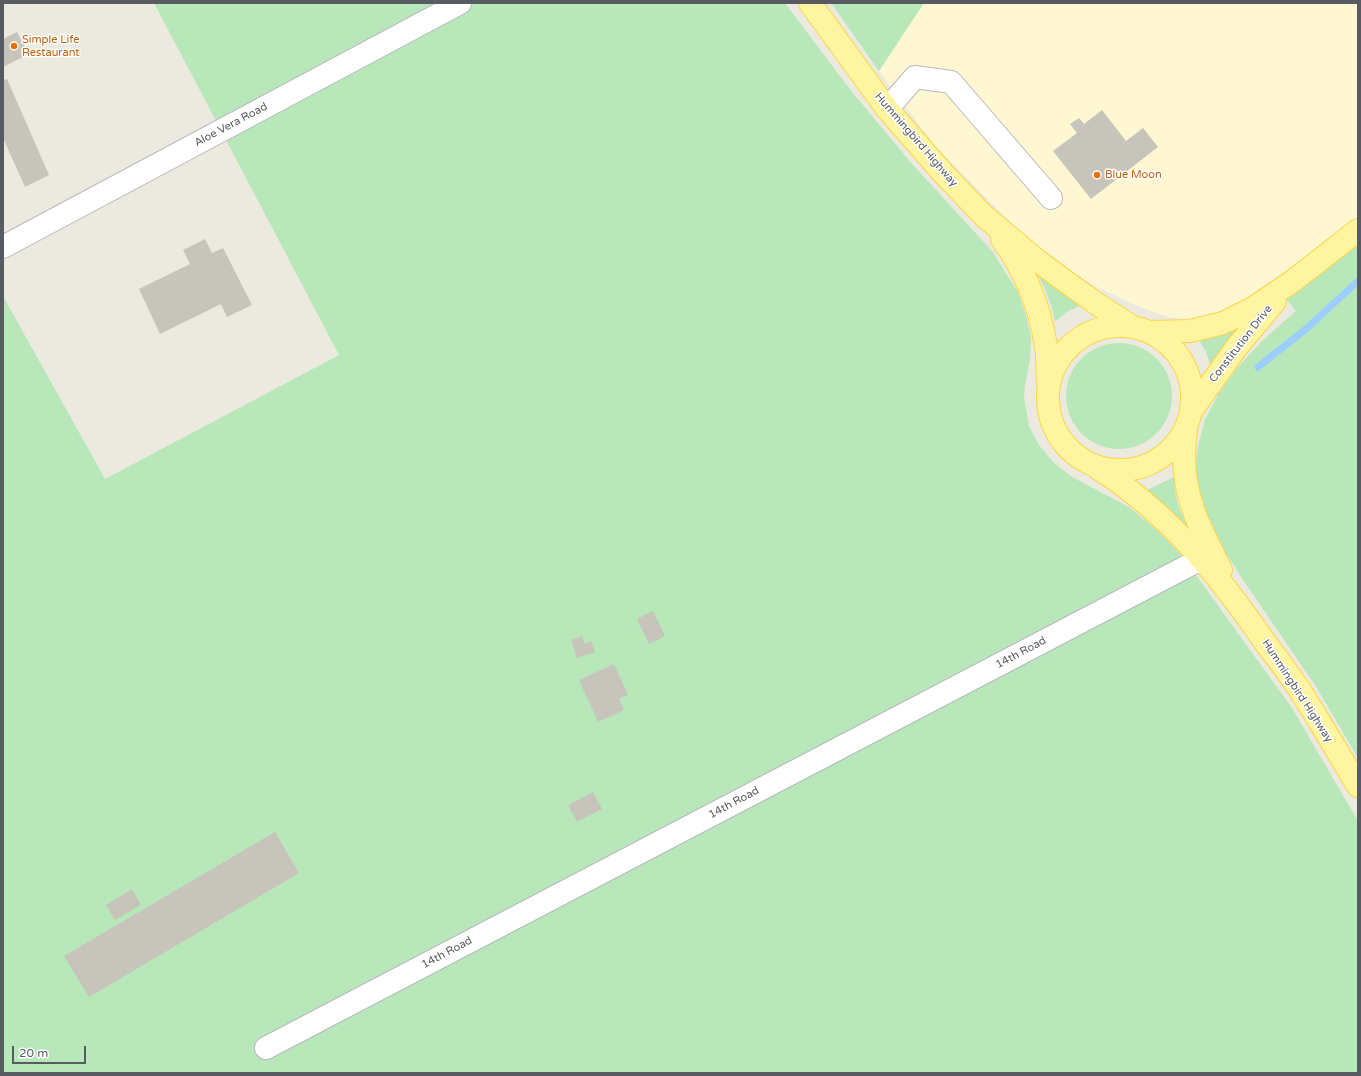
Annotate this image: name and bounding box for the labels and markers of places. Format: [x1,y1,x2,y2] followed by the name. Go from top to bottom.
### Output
[22,33,79,59] place label: Simple Life Restaurant
[9,41,19,51] marker: Simple Life Restaurant
[1105,168,1162,182] place label: Blue Moon
[1092,170,1102,180] marker: Blue Moon

